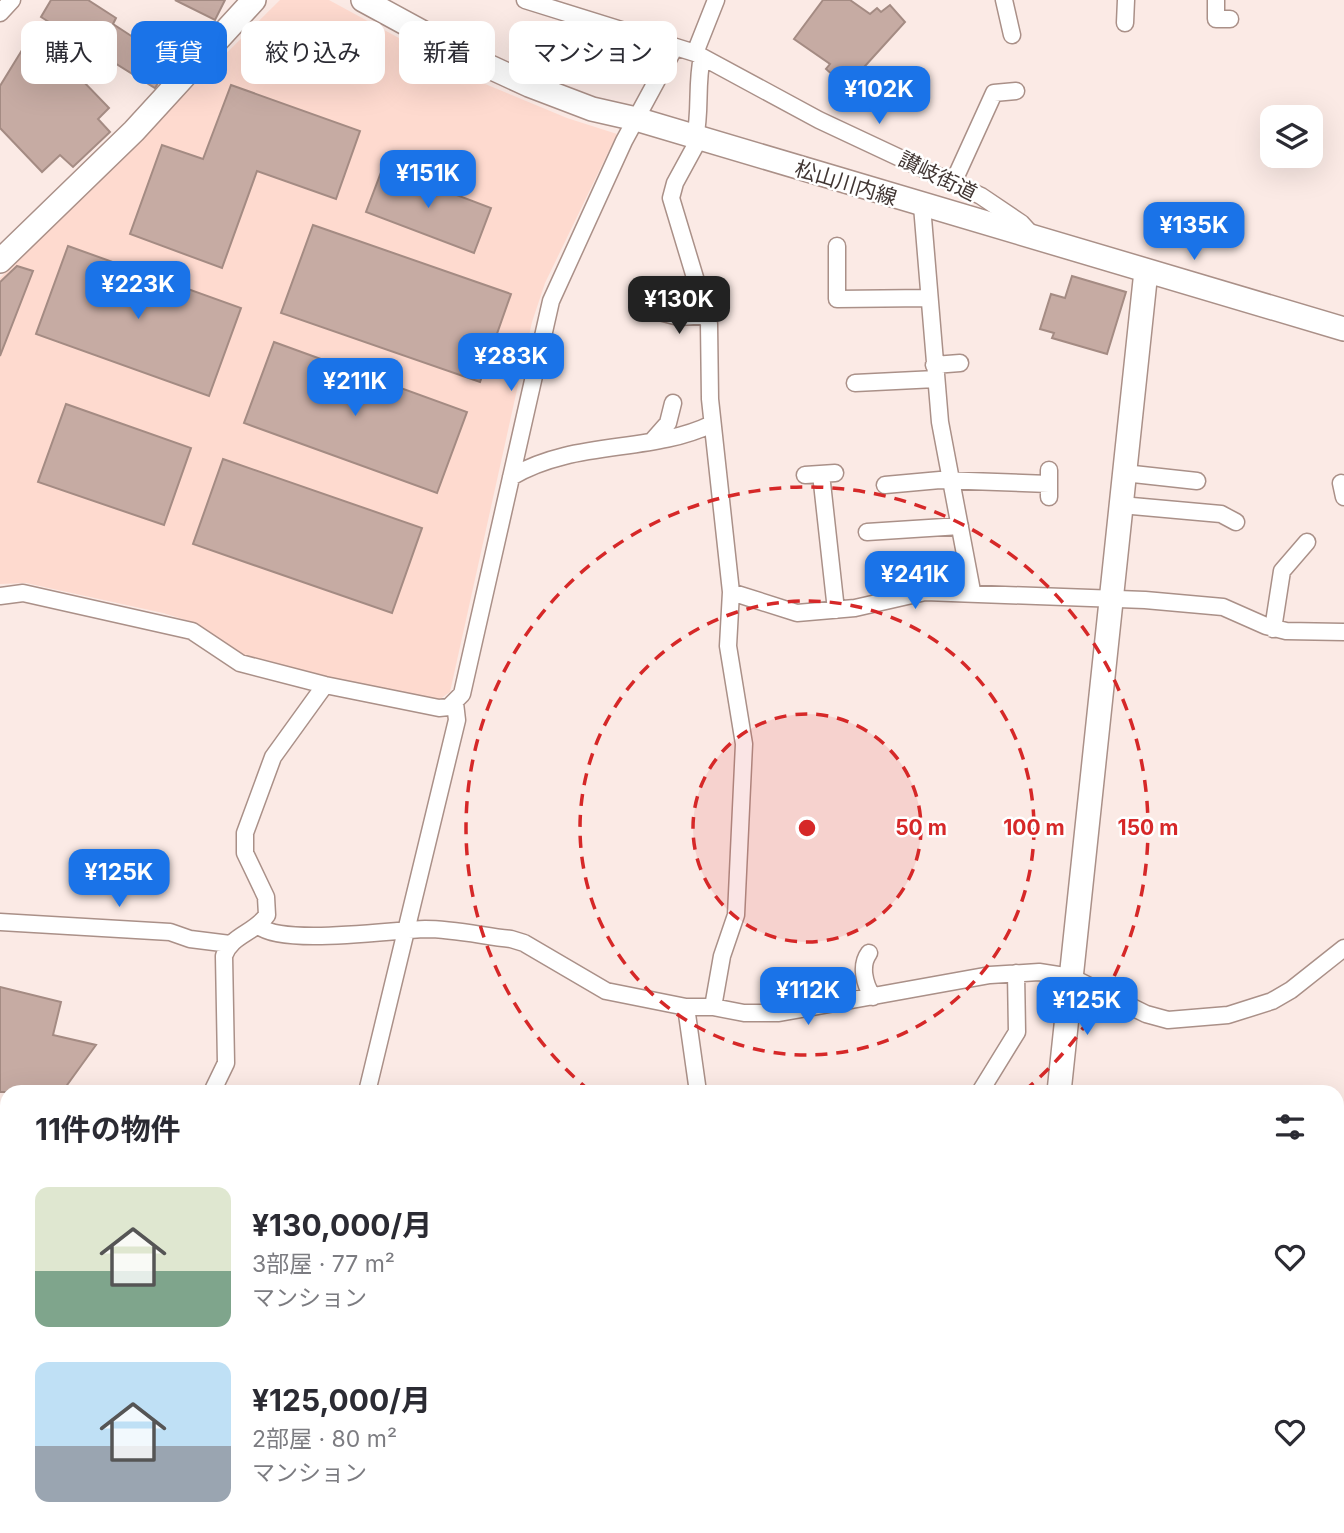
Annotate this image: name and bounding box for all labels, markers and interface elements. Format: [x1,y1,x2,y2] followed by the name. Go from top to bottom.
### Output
[21,21,117,84] chip: 購入
[131,21,227,84] chip: 賃貸
[241,21,385,84] chip: 絞り込み
[399,21,495,84] chip: 新着
[509,21,677,84] chip: マンション
[830,66,928,126] pin: ¥102K
[844,75,914,103] text: ¥102K
[1260,105,1323,168] map controls
[1260,105,1323,168] button: layers
[895,146,981,206] street label: 讃岐街道
[379,150,477,210] pin: ¥151K
[792,156,900,210] street label: 松山川内線
[396,159,460,187] text: ¥151K
[1145,202,1243,262] pin: ¥135K
[1159,211,1229,239] text: ¥135K
[89,262,187,321] pin: ¥223K
[101,270,175,298] text: ¥223K
[630,276,728,336] pin: ¥130K
[644,285,714,313] text: ¥130K
[462,334,560,393] pin: ¥283K
[474,342,548,370] text: ¥283K
[306,358,404,418] pin: ¥211K
[323,367,387,395] text: ¥211K
[866,552,964,611] pin: ¥241K
[881,560,949,588] text: ¥241K
[895,815,947,840] text: 50 m
[1003,815,1065,840] text: 100 m
[1118,815,1178,840] text: 150 m
[795,816,819,840] centre of rings
[70,850,168,909] pin: ¥125K
[85,858,153,886] text: ¥125K
[759,968,857,1027] pin: ¥112K
[776,976,840,1004] text: ¥112K
[1038,978,1136,1037] pin: ¥125K
[1053,986,1121,1014] text: ¥125K
[1271,1108,1309,1146] icon: filters
[35,1111,181,1147] text: 11件の物件
[252,1207,432,1243] text: ¥130,000/月
[91,1215,175,1299] icon: home
[1271,1238,1309,1276] icon: heart
[252,1250,395,1278] text: 3部屋 · 77 m²
[252,1284,367,1312] text: マンション
[252,1382,431,1418] text: ¥125,000/月
[91,1390,175,1474] icon: home
[1271,1413,1309,1451] icon: heart
[252,1425,397,1453] text: 2部屋 · 80 m²
[252,1459,367,1487] text: マンション

